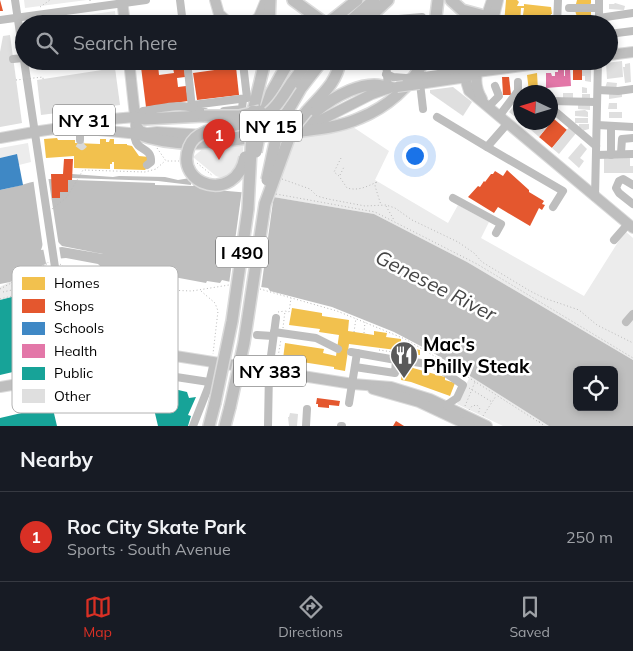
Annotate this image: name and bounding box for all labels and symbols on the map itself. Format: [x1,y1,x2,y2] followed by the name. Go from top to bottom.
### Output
[513,85,558,130] north arrow
[53,104,115,136] road number: NY 31
[240,110,302,142] road number: NY 15
[203,119,235,160] pin: 1
[402,143,428,169] your location
[216,236,268,268] road number: I 490
[371,244,501,326] water label: Genesee River
[12,266,178,413] legend
[54,274,100,292] text: Homes
[54,297,94,315] text: Shops
[54,319,104,337] text: Schools
[423,332,530,378] place label: Mac's Philly Steak
[389,340,419,379] restaurant icon: Mac's Philly Steak
[54,342,97,360] text: Health
[234,356,306,386] road number: NY 383
[54,364,93,382] text: Public
[54,387,92,405] text: Other

